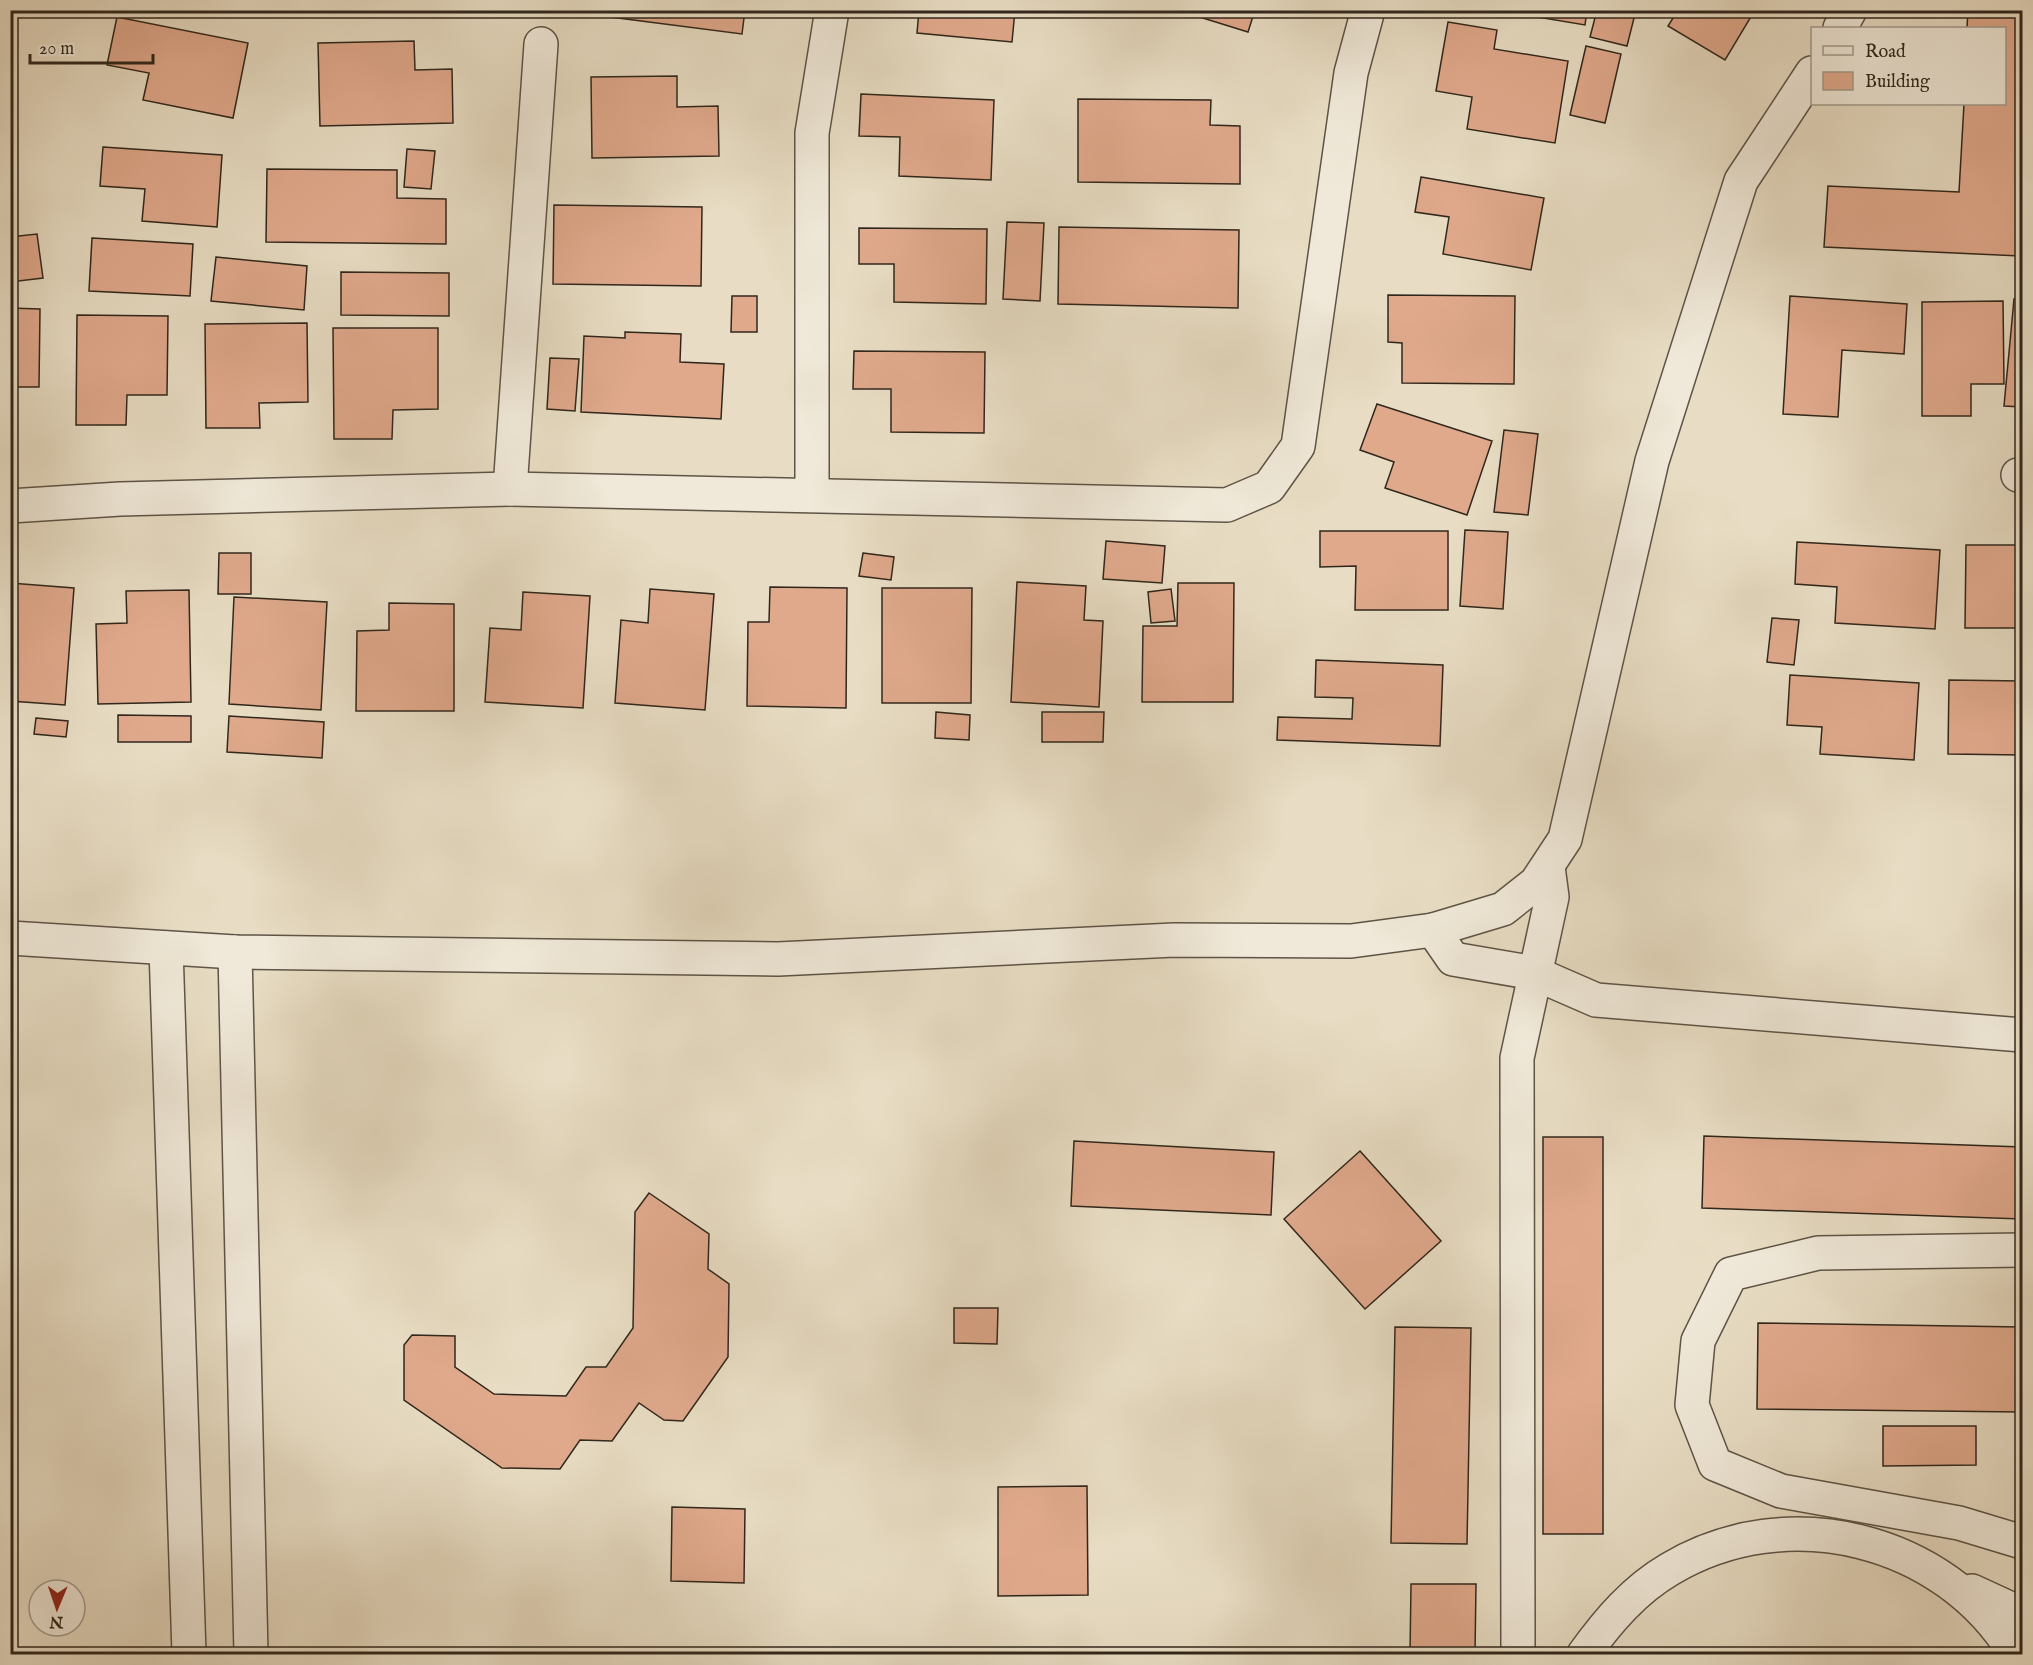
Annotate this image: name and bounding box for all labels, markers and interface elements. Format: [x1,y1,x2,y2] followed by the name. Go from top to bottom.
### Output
[30,27,153,65] scale bar
[1811,27,2006,105] legend
[39,38,74,61] text: 20 m
[1865,41,1906,64] text: Road
[1865,71,1930,94] text: Building
[27,1578,87,1638] north arrow
[49,1611,65,1631] text: N

